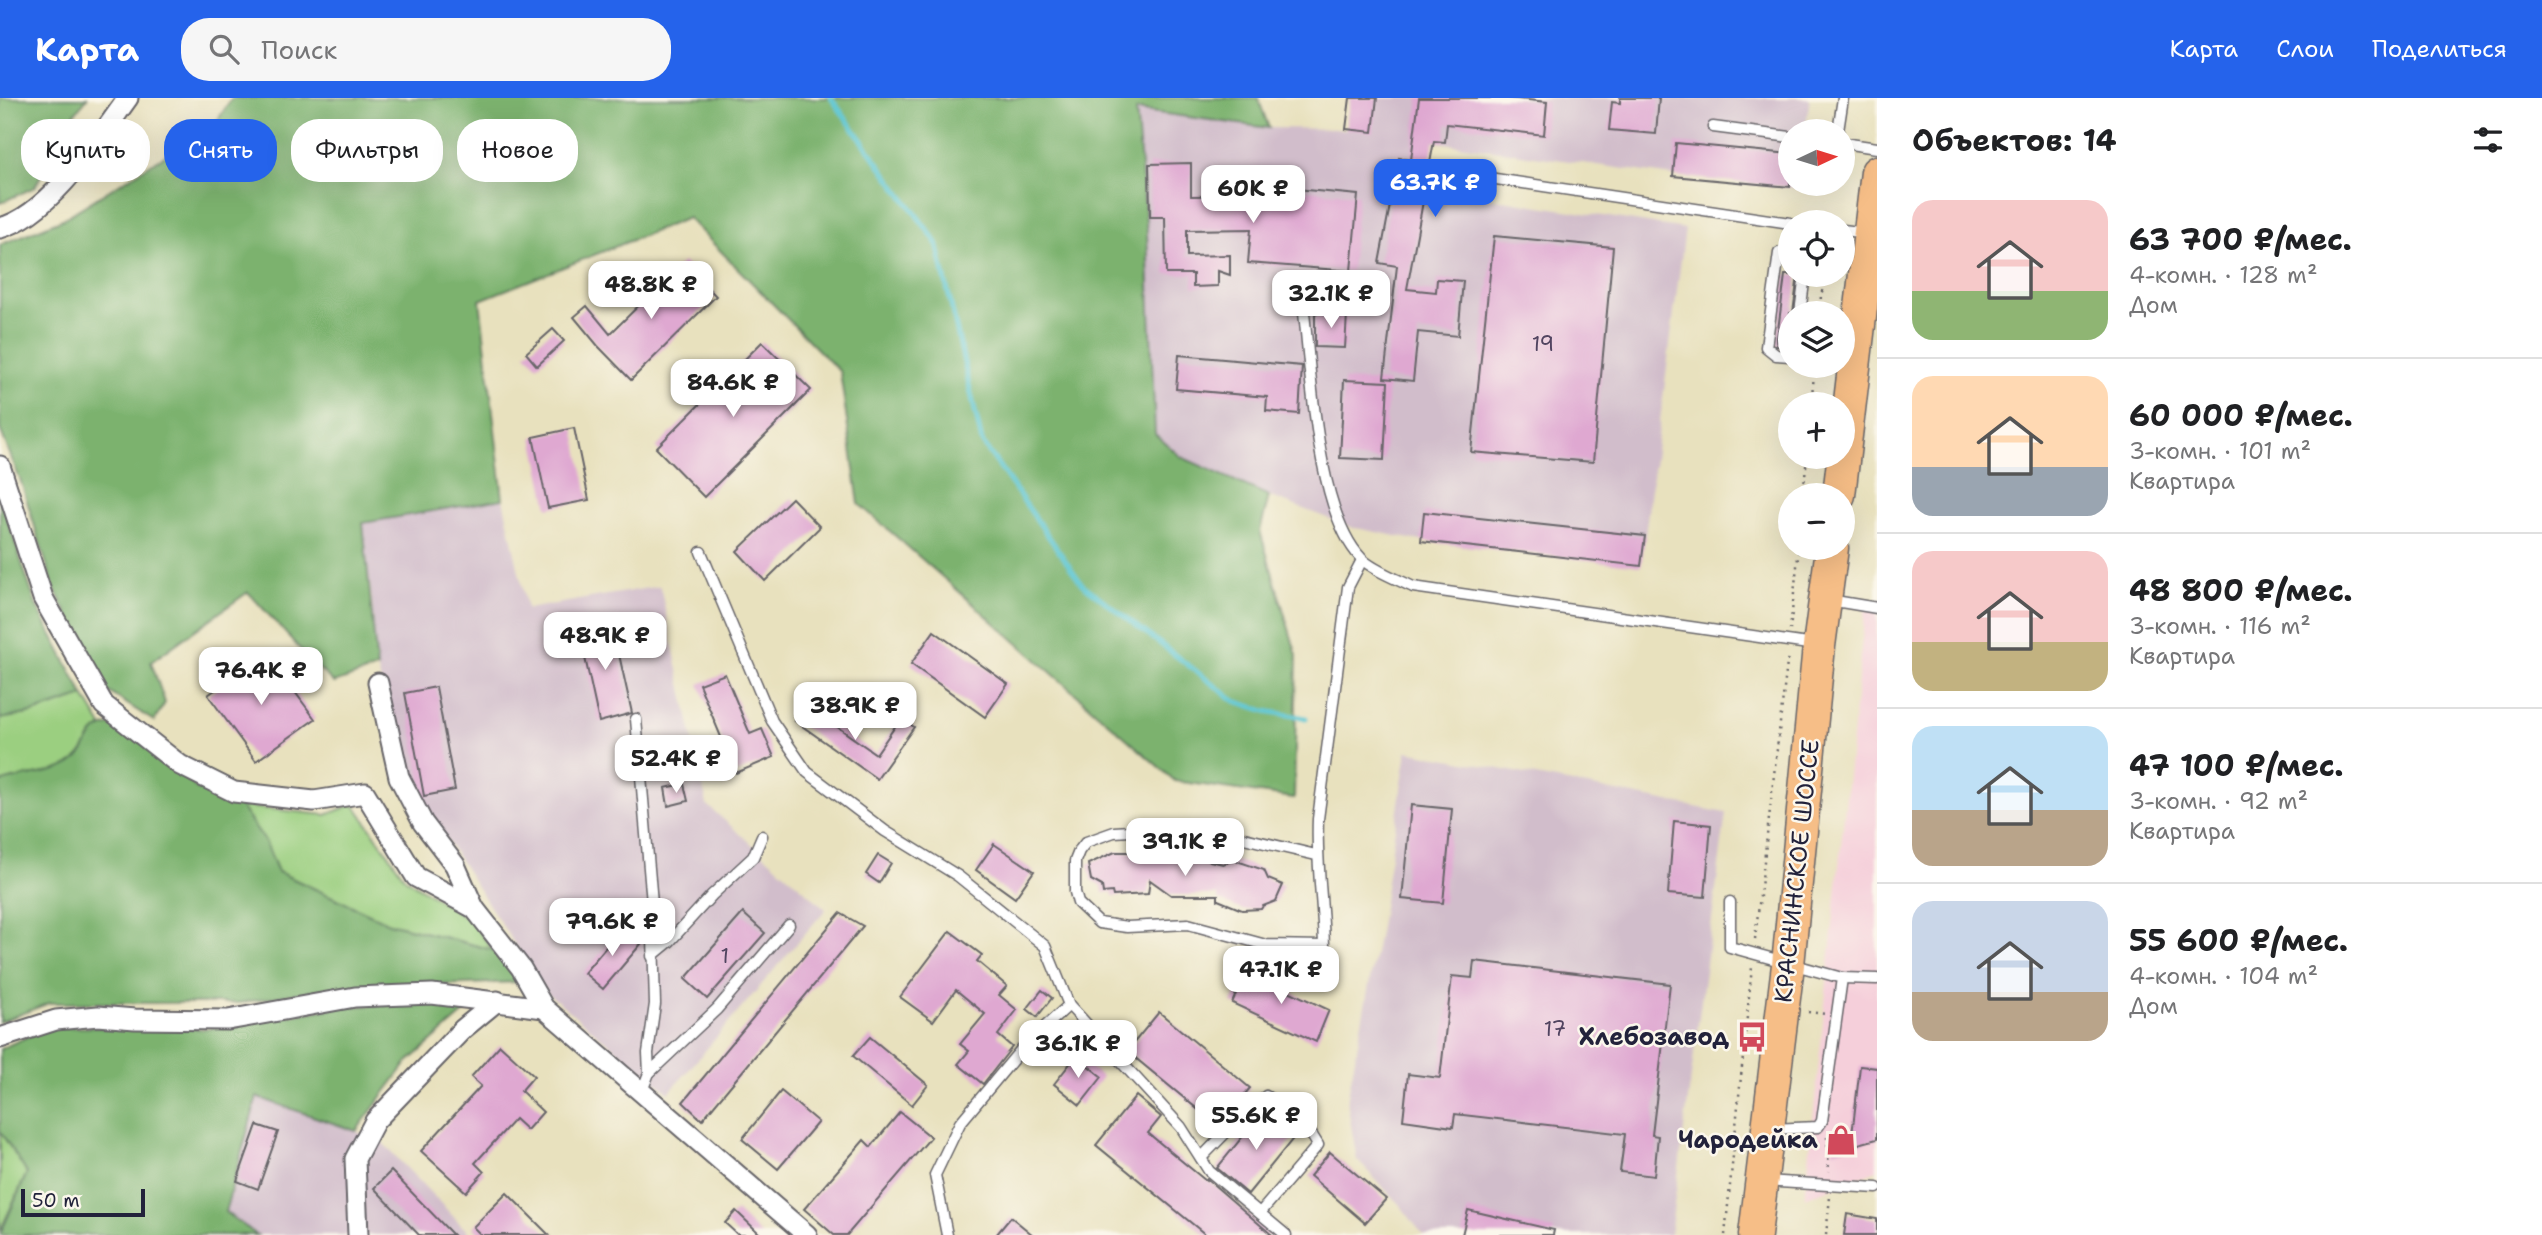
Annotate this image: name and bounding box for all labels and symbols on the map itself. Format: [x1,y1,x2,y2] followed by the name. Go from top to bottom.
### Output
[1778,119,1855,196] north arrow
[1370,159,1500,219] pin: 63.7K ₽
[1204,166,1302,225] pin: 60K ₽
[586,262,716,321] pin: 48.8K ₽
[1266,271,1396,330] pin: 32.1K ₽
[1532,330,1554,358] house number: 19
[668,360,798,419] pin: 84.6K ₽
[540,612,670,672] pin: 48.9K ₽
[196,648,326,707] pin: 76.4K ₽
[790,682,920,742] pin: 38.9K ₽
[611,736,741,795] pin: 52.4K ₽
[1767,738,1827,1004] street label: КРАСНИНСКОЕ ШОССЕ
[1120,818,1250,878] pin: 39.1K ₽
[547,898,677,958] pin: 79.6K ₽
[721,942,729,970] house number: 1
[1216,946,1346,1006] pin: 47.1K ₽
[1544,1015,1566,1043] house number: 17
[1013,1020,1143,1080] pin: 36.1K ₽
[1735,1020,1769,1054] bus stop icon: Хлебозавод
[1579,1021,1729,1053] place label: Хлебозавод
[1191,1093,1321,1152] pin: 55.6K ₽
[1824,1123,1858,1157] shop icon: Чародейка
[1678,1124,1819,1156] place label: Чародейка
[21,1186,145,1218] scale bar

